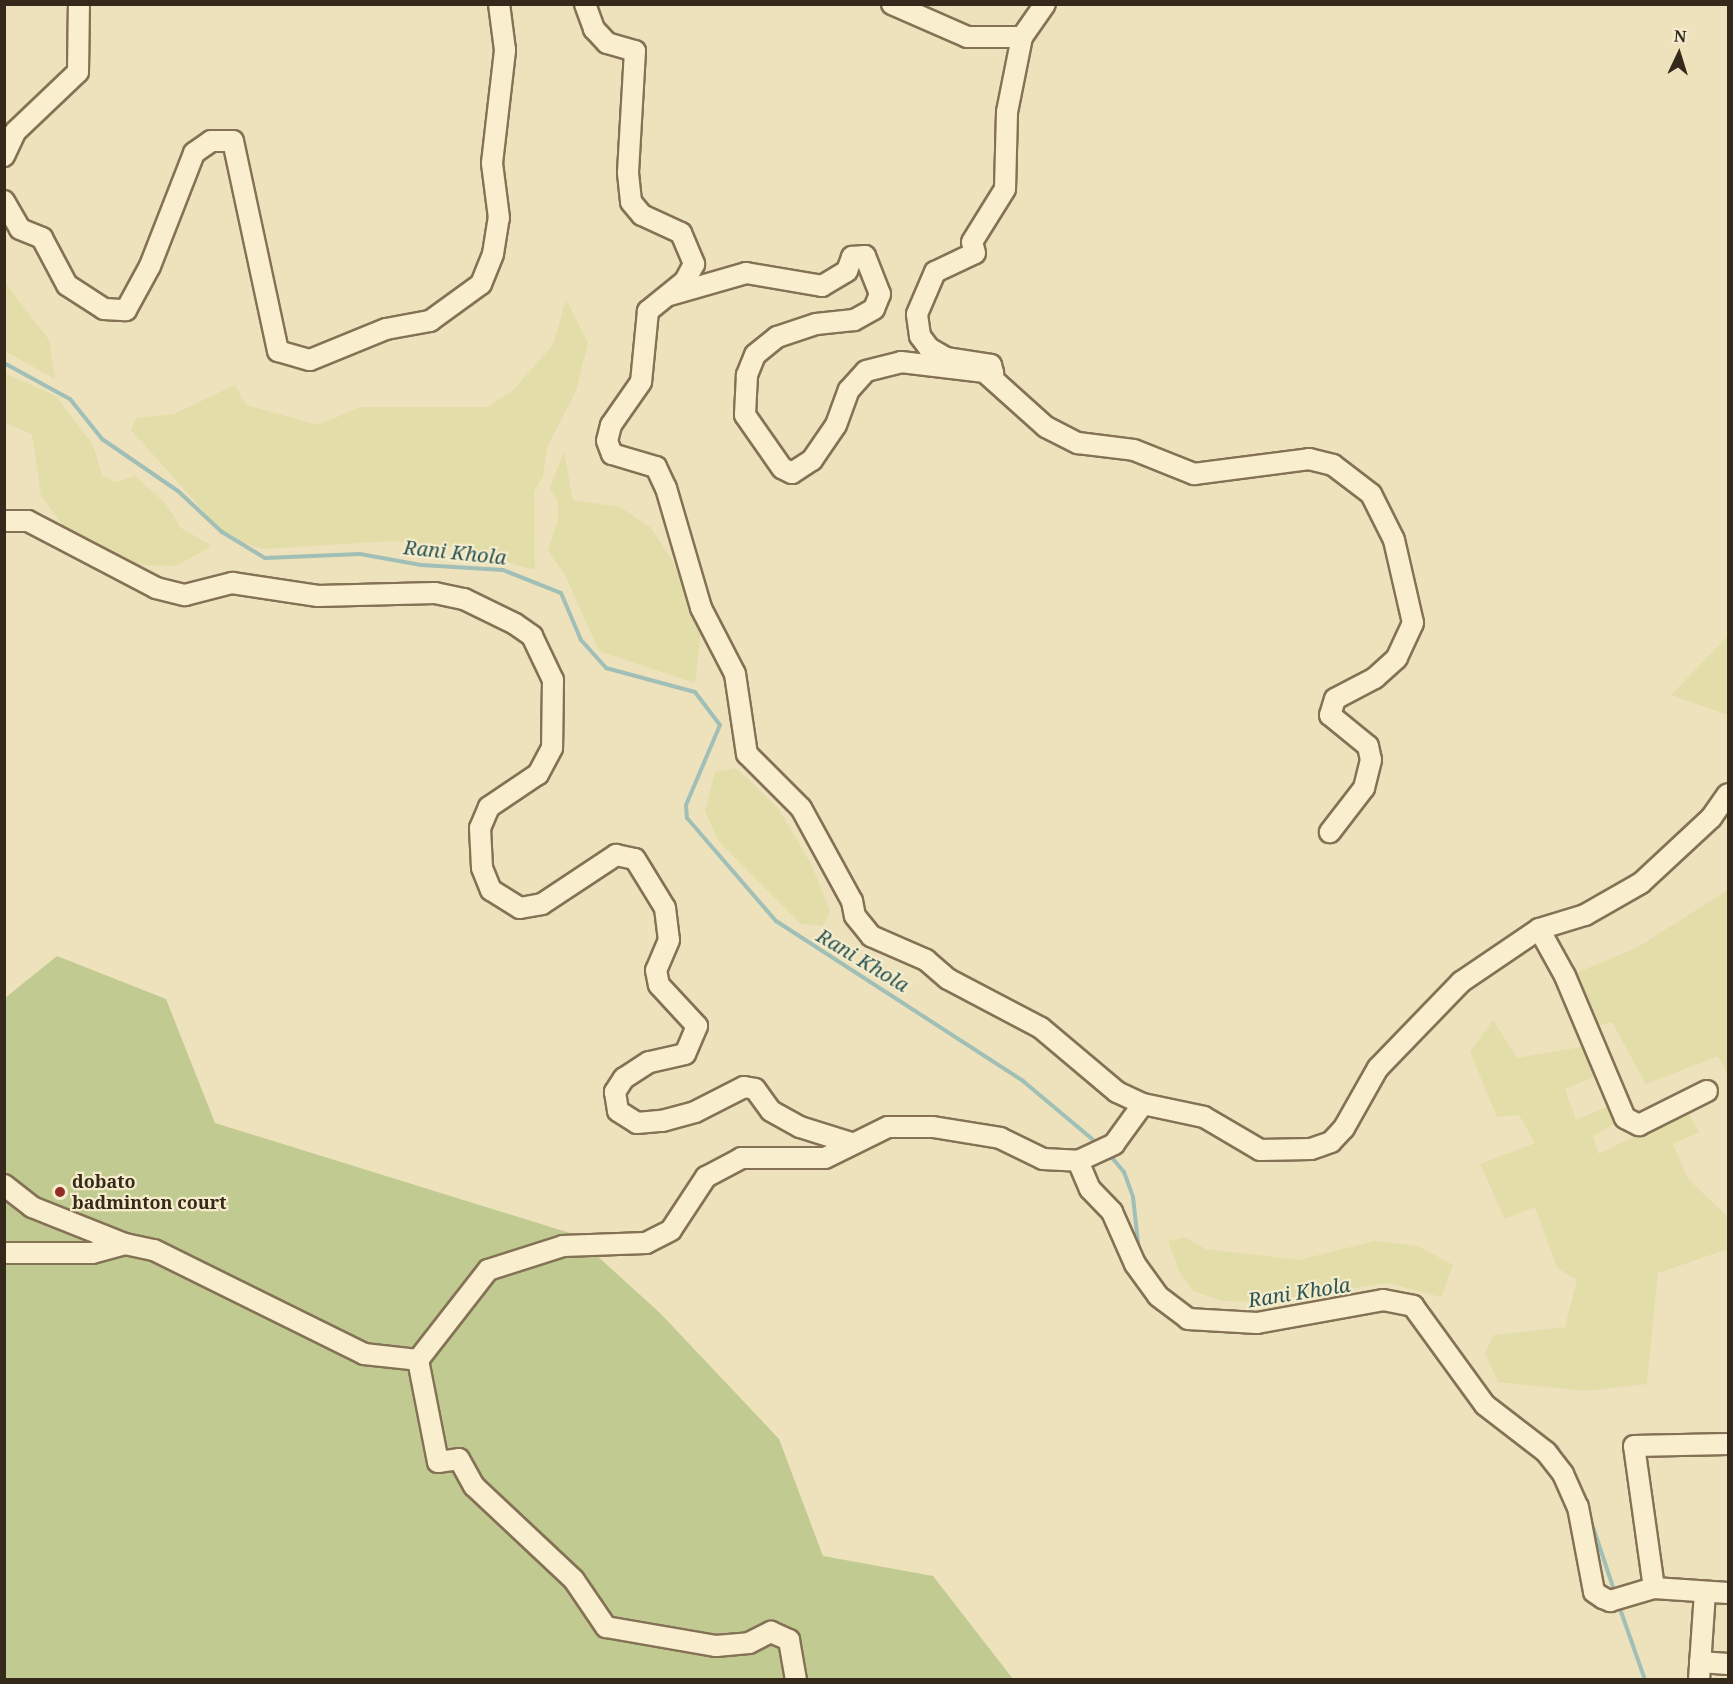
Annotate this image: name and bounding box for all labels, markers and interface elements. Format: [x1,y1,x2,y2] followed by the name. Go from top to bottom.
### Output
[1649,24,1709,84] north arrow
[1673,25,1687,47] text: N
[402,535,508,569] water label: Rani Khola
[813,923,913,997] water label: Rani Khola
[72,1171,227,1214] place label: dobato badminton court
[53,1185,67,1199] marker: dobato badminton court
[1246,1272,1352,1312] water label: Rani Khola

